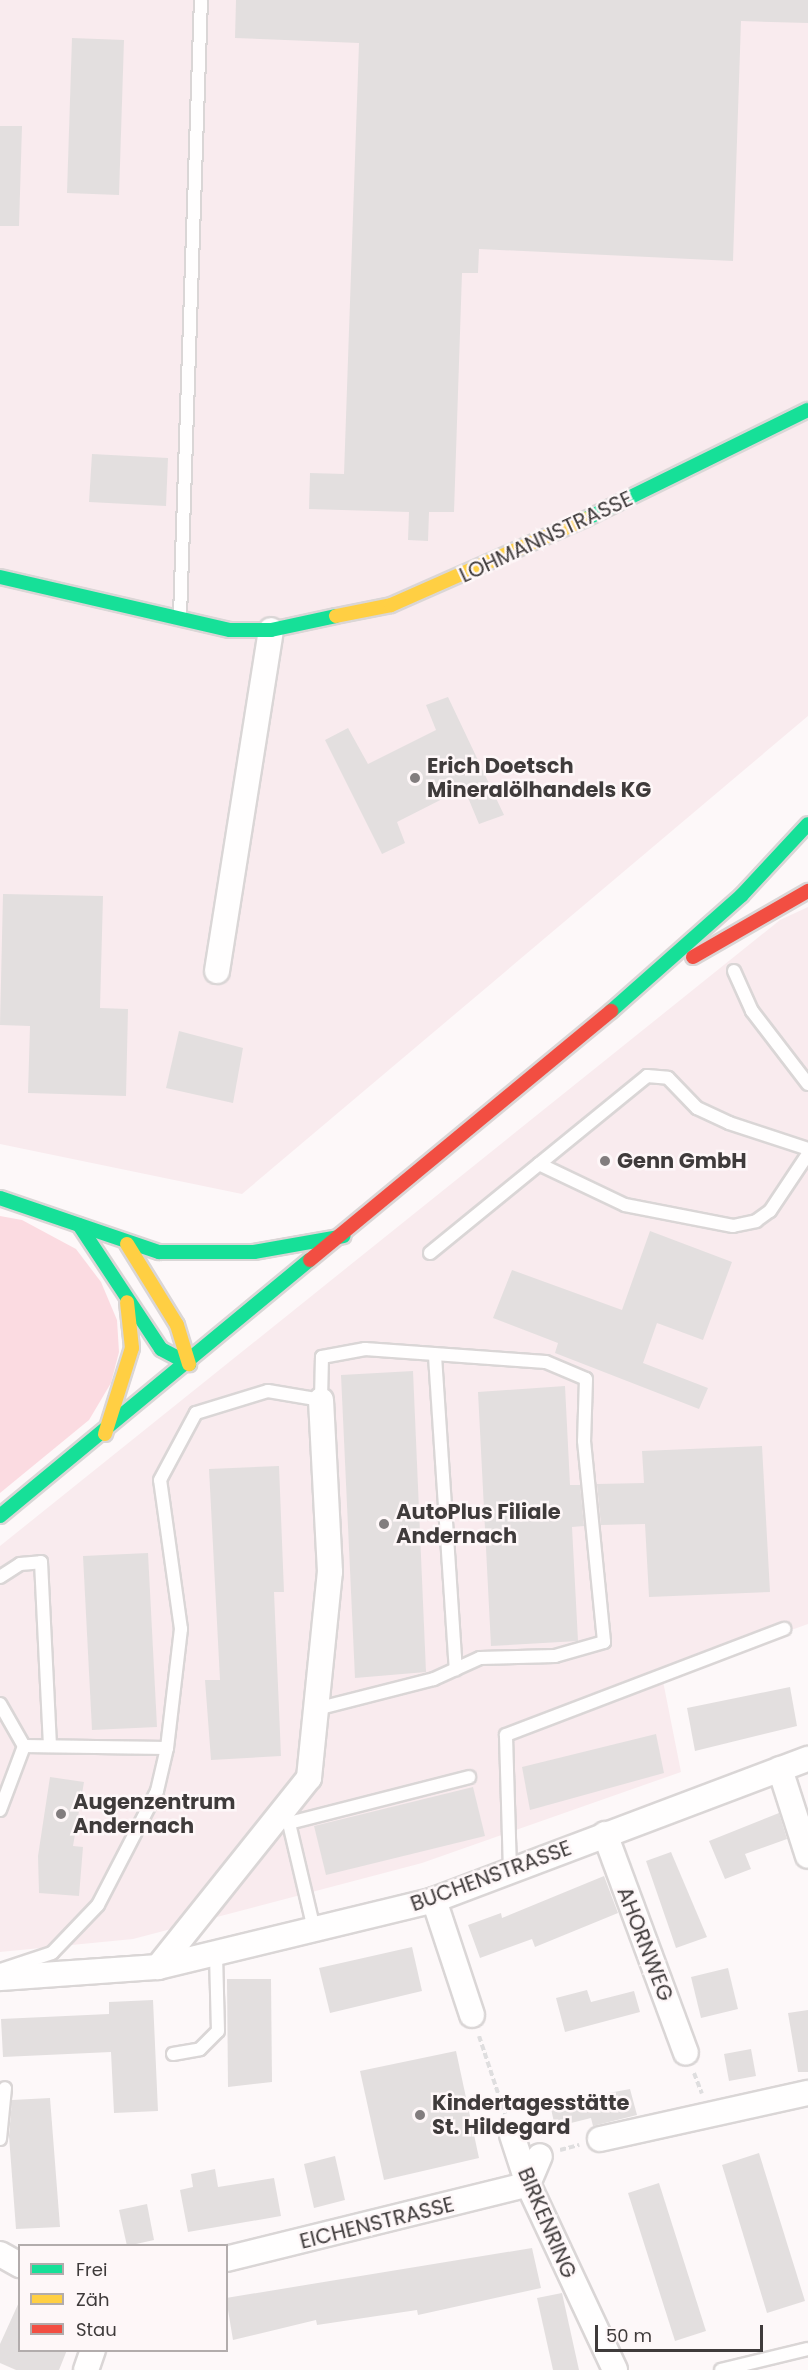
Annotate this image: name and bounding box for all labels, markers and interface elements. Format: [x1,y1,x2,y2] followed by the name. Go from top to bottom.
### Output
[456,486,636,588] street label: LOHMANNSTRASSE
[427,753,651,803] place label: Erich Doetsch Mineralölhandels KG
[408,771,422,785] marker: Erich Doetsch Mineralölhandels KG
[617,1148,747,1174] place label: Genn GmbH
[598,1154,612,1168] marker: Genn GmbH
[396,1499,561,1549] place label: AutoPlus Filiale Andernach
[377,1517,391,1531] marker: AutoPlus Filiale Andernach
[73,1789,235,1839] place label: Augenzentrum Andernach
[54,1807,68,1821] marker: Augenzentrum Andernach
[407,1835,575,1917] street label: BUCHENSTRASSE
[612,1883,678,2005] street label: AHORNWEG
[432,2090,629,2140] place label: Kindertagesstätte St. Hildegard
[413,2108,427,2122] marker: Kindertagesstätte St. Hildegard
[512,2164,582,2282] street label: BIRKENRING
[297,2192,457,2254] street label: EICHENSTRASSE
[18,2244,228,2352] legend
[76,2257,107,2282] text: Frei
[76,2287,109,2312] text: Zäh
[598,2313,766,2351] scale bar
[76,2317,117,2342] text: Stau
[606,2323,652,2348] text: 50 m

